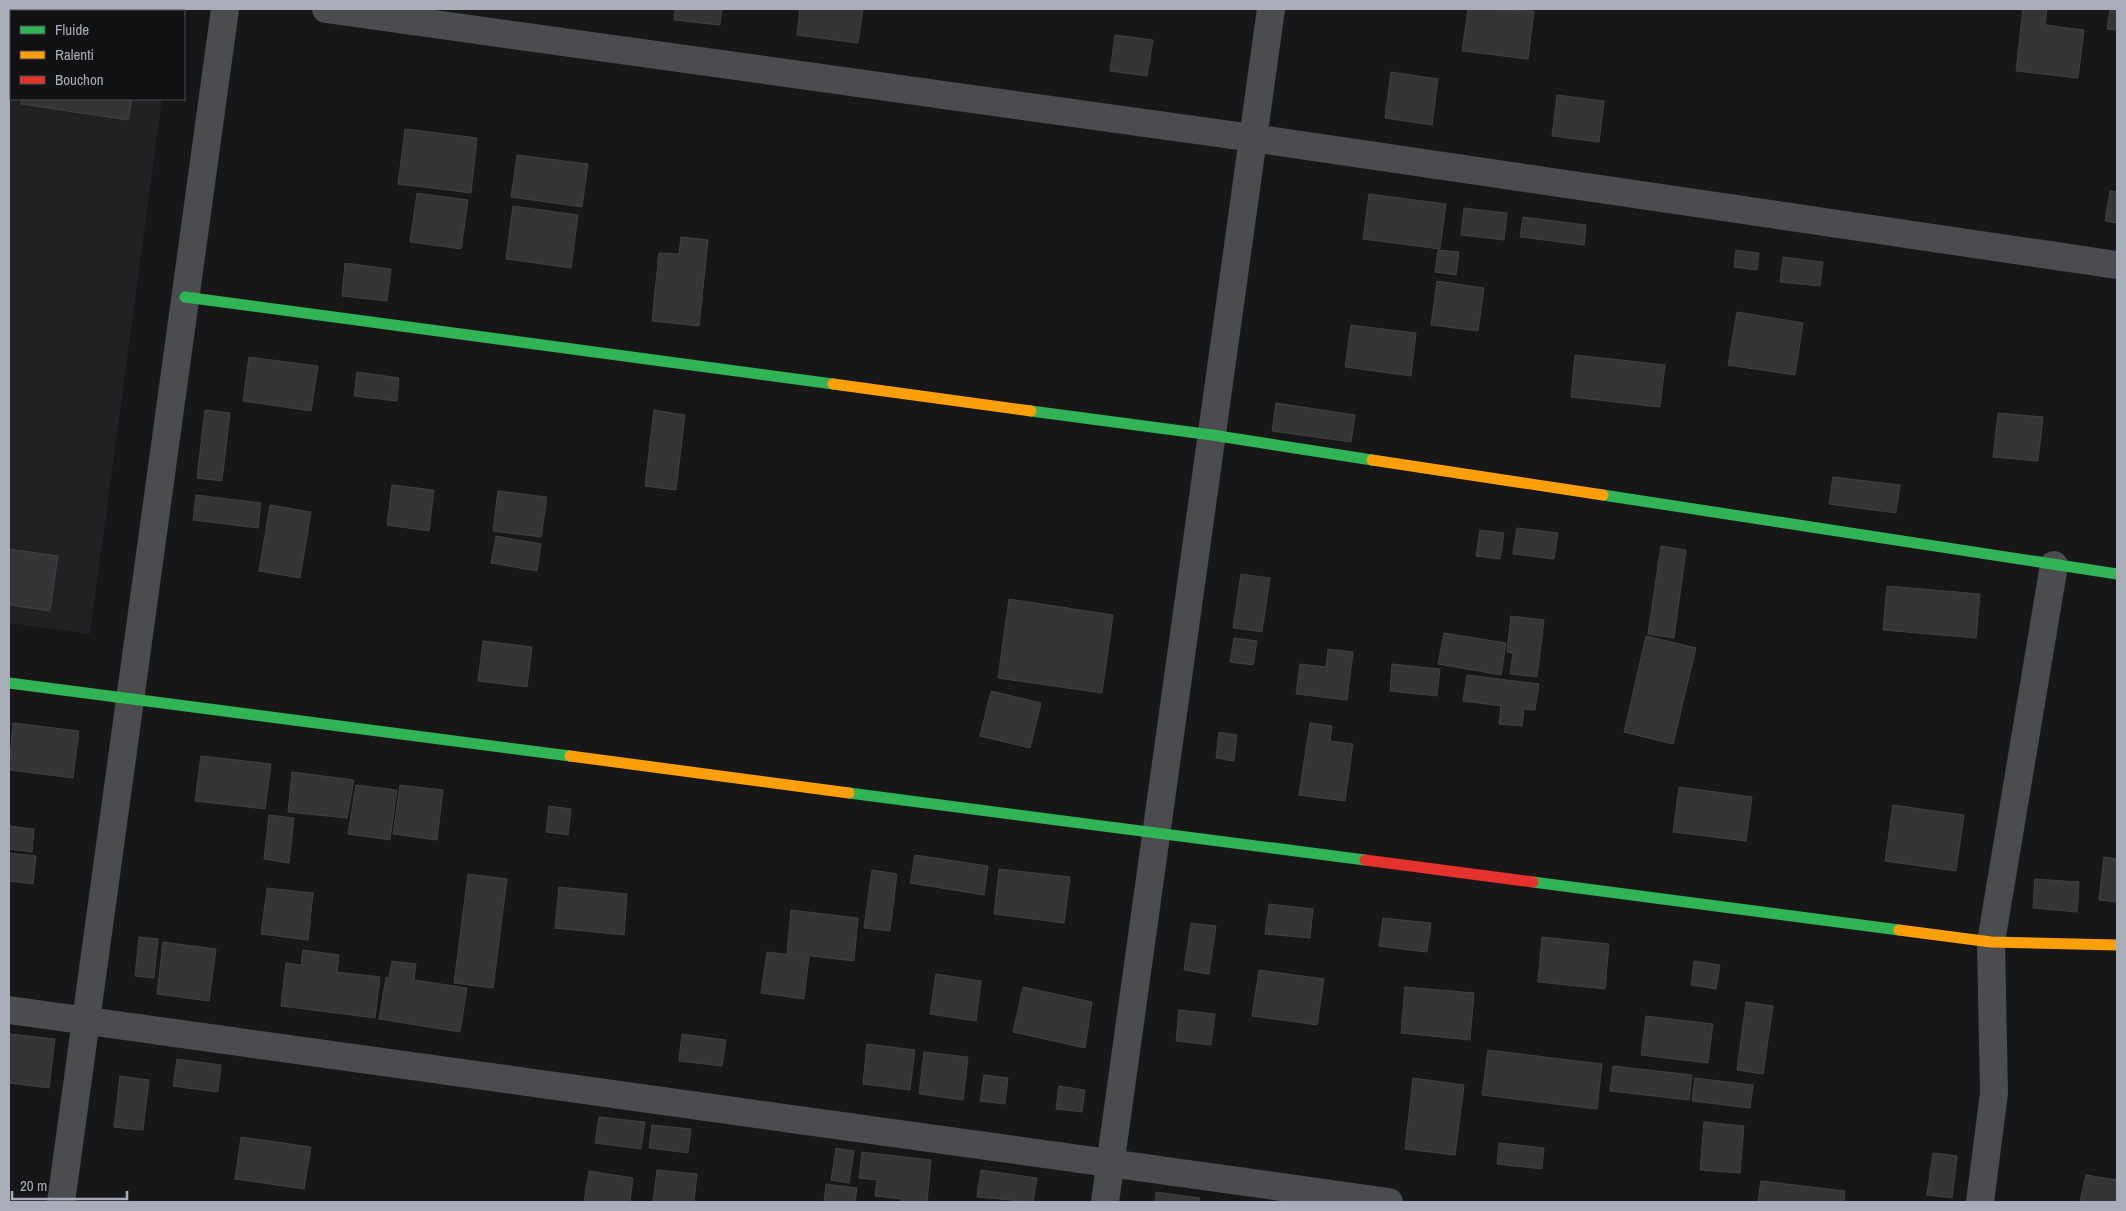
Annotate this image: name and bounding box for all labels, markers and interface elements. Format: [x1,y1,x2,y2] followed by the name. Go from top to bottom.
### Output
[10,10,185,100] legend
[55,19,89,40] text: Fluide
[55,44,94,65] text: Ralenti
[55,69,104,90] text: Bouchon
[12,1168,128,1200] scale bar
[20,1175,47,1196] text: 20 m

